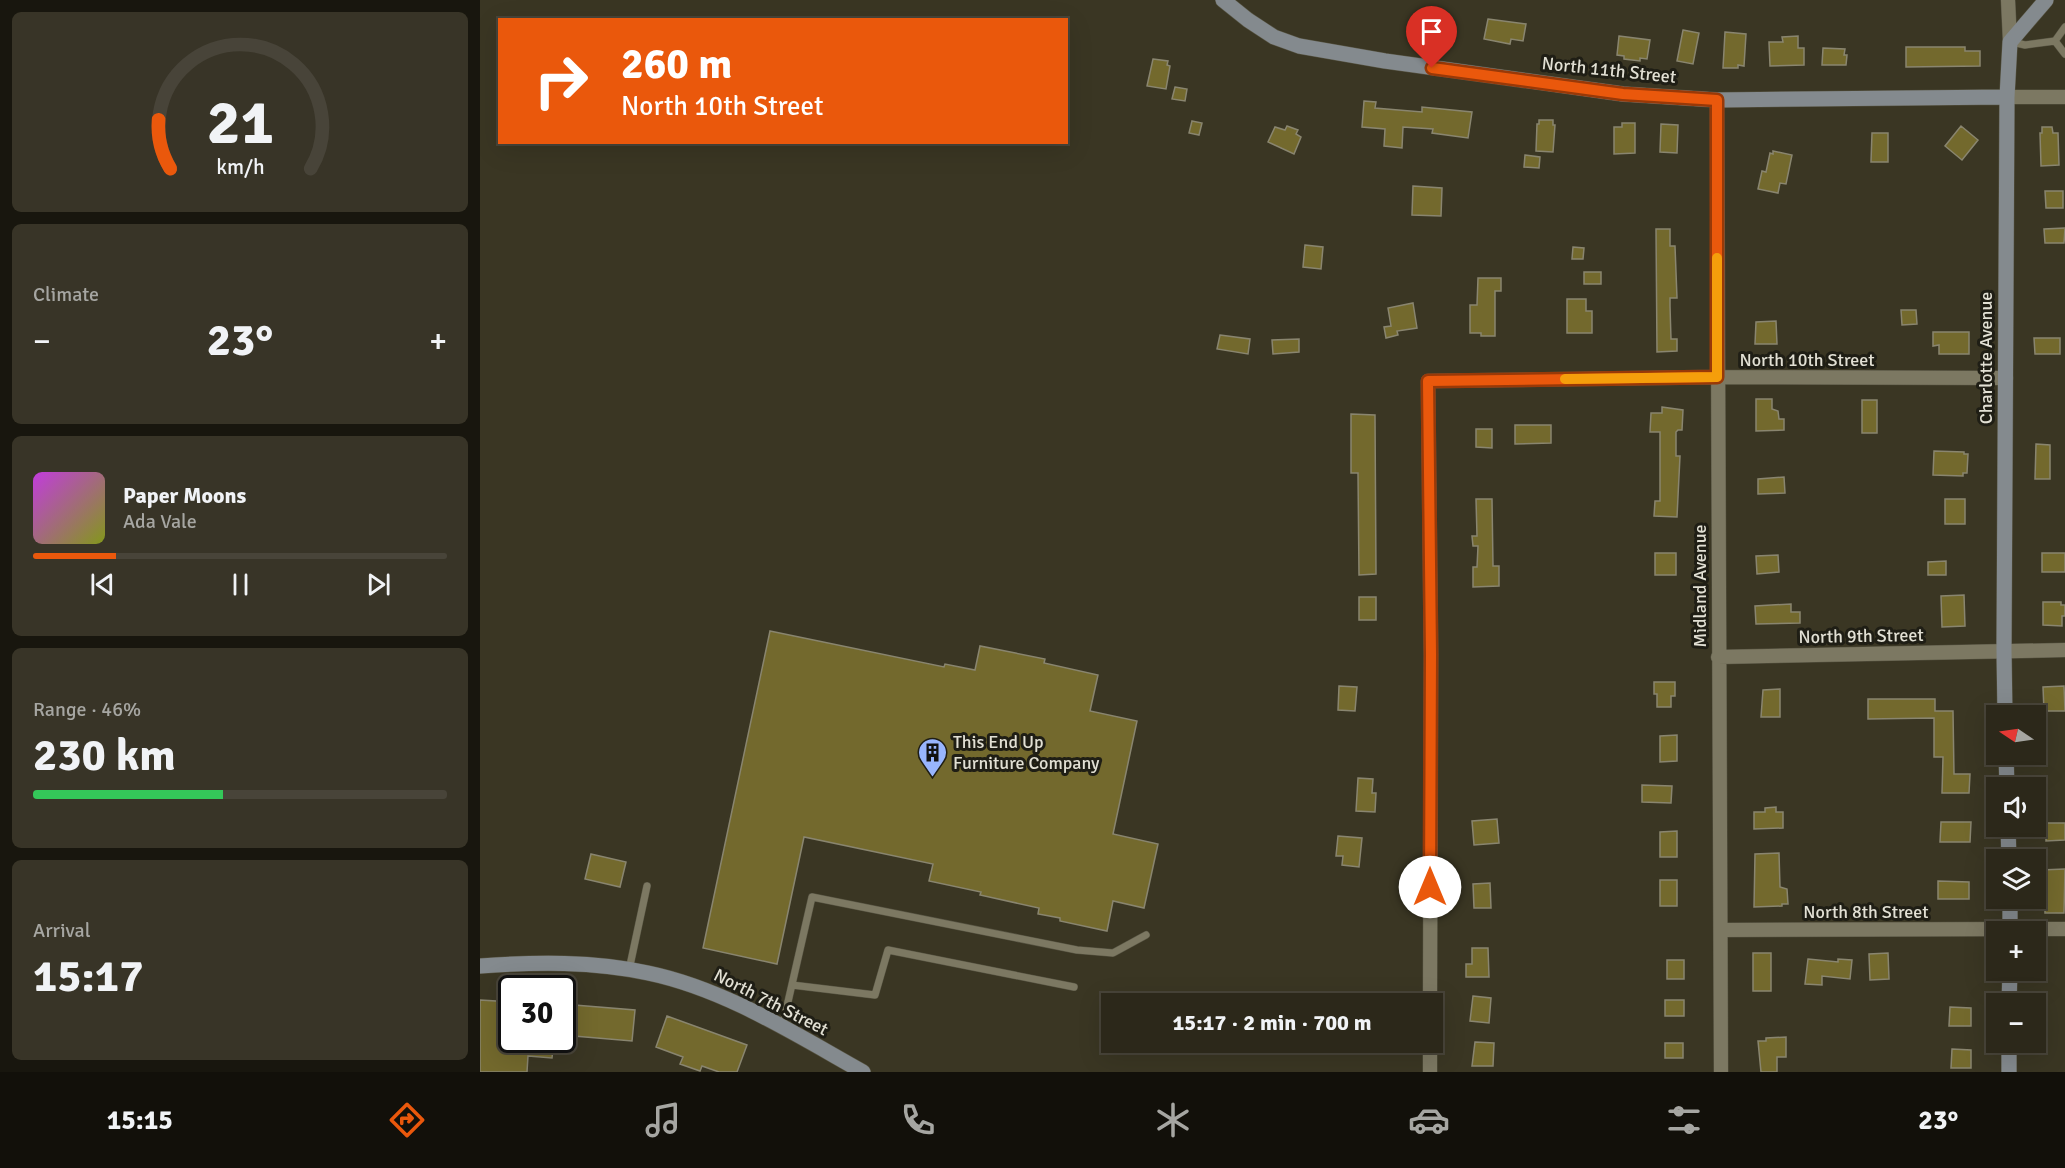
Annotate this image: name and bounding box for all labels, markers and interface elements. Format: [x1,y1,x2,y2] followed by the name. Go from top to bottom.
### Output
[1406,6,1457,68] pin
[1415,15,1448,48] icon: arrive
[621,39,732,90] text: 260 m
[522,42,600,120] icon: right
[1541,52,1677,88] street label: North 11th Street
[206,84,274,161] text: 21
[621,90,824,123] text: North 10th Street
[216,154,264,180] text: km/h
[33,282,99,307] text: Climate
[1975,292,1997,424] street label: Charlotte Avenue
[207,313,273,368] text: 23°
[33,321,51,362] text: −
[429,321,447,362] text: +
[1739,349,1875,371] street label: North 10th Street
[123,482,246,509] text: Paper Moons
[123,509,197,534] text: Ada Vale
[1689,524,1711,648] street label: Midland Avenue
[86,568,119,601] icon: previous
[224,568,257,601] icon: pause
[362,568,395,601] icon: next
[1798,624,1924,648] street label: North 9th Street
[33,697,141,722] text: Range · 46%
[1986,705,2046,765] north arrow
[1986,705,2046,1053] map controls
[33,728,176,783] text: 230 km
[953,731,1100,774] place label: This End Up Furniture Company
[916,736,948,778] building icon: This End Up Furniture Company
[1986,777,2046,837] button: sound
[1986,849,2046,909] button: layers
[1398,855,1462,919] position arrow
[1803,901,1929,923] street label: North 8th Street
[33,918,91,943] text: Arrival
[1986,921,2046,981] button: +
[33,949,143,1004] text: 15:17
[710,964,832,1040] street label: North 7th Street
[498,975,576,1053] speed limit sign: 30
[1986,993,2046,1053] button: −
[1172,1009,1372,1036] text: 15:17 · 2 min · 700 m
[386,1099,428,1141] icon: directions
[642,1099,684,1141] icon: music
[897,1099,939,1141] icon: phone
[1152,1099,1194,1141] icon: climate
[1408,1099,1450,1141] icon: car
[1663,1099,1705,1141] icon: filters
[107,1104,173,1137] text: 15:15
[1918,1104,1958,1137] text: 23°

